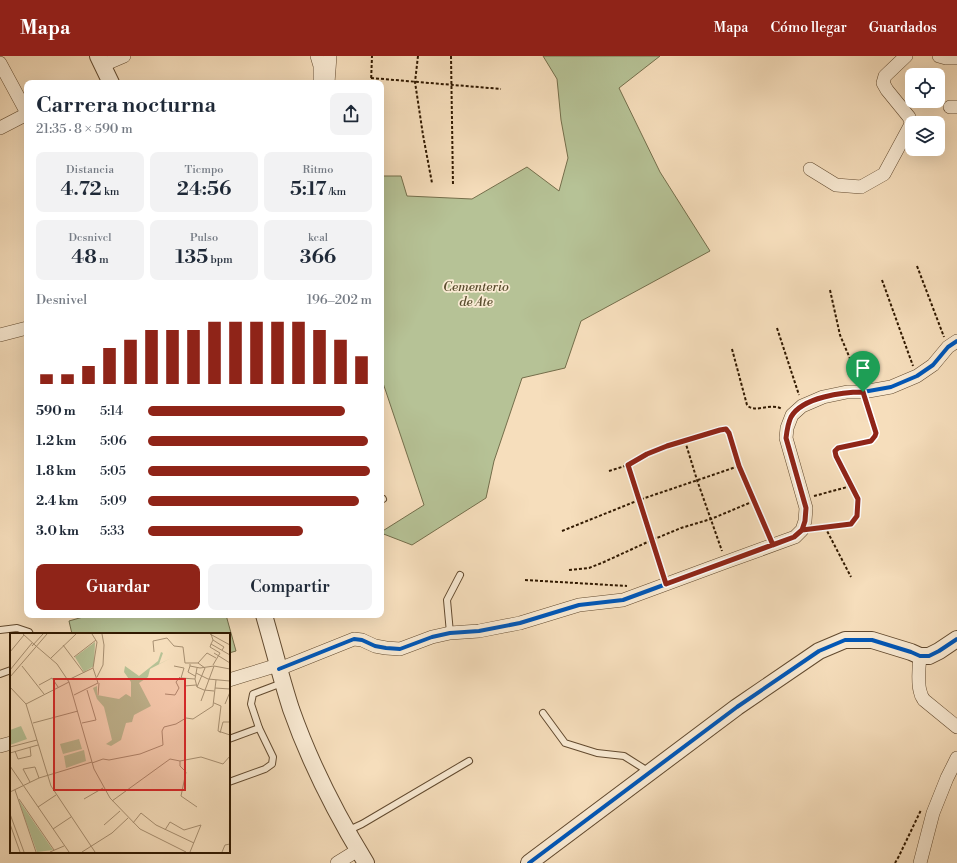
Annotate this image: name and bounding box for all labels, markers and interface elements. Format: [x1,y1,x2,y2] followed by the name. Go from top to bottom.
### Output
[20,16,70,40] text: Mapa
[714,19,748,37] text: Mapa
[770,19,847,37] text: Cómo llegar
[869,19,937,37] text: Guardados
[905,68,945,156] map controls
[905,68,945,108] button: locate
[36,92,216,119] text: Carrera nocturna
[330,93,372,135] button: share
[905,116,945,156] button: layers
[36,121,133,137] text: 21:35 · 8 × 590 m
[66,163,114,177] text: Distancia
[185,163,223,177] text: Tiempo
[303,163,333,177] text: Ritmo
[61,177,102,202] text: 4.72
[177,177,231,202] text: 24:56
[290,177,326,202] text: 5:17
[102,185,119,199] text: km
[326,185,346,199] text: /km
[68,231,112,245] text: Desnivel
[190,231,218,245] text: Pulso
[308,231,328,245] text: kcal
[71,245,97,270] text: 48
[175,245,208,270] text: 135
[300,245,336,270] text: 366
[97,253,109,267] text: m
[208,253,233,267] text: bpm
[443,279,509,310] park label: Cementerio de Ate
[36,292,87,308] text: Desnivel
[307,292,372,308] text: 196–202 m
[846,351,880,392] pin
[852,357,874,379] icon: arrive
[36,403,76,419] text: 590 m
[100,403,123,419] text: 5:14
[36,433,76,449] text: 1.2 km
[100,433,127,449] text: 5:06
[36,463,76,479] text: 1.8 km
[100,463,126,479] text: 5:05
[36,493,78,509] text: 2.4 km
[100,493,127,509] text: 5:09
[36,523,79,539] text: 3.0 km
[100,523,124,539] text: 5:33
[36,564,200,610] button: Guardar
[208,564,372,610] button: Compartir
[10,633,230,853] inset map

